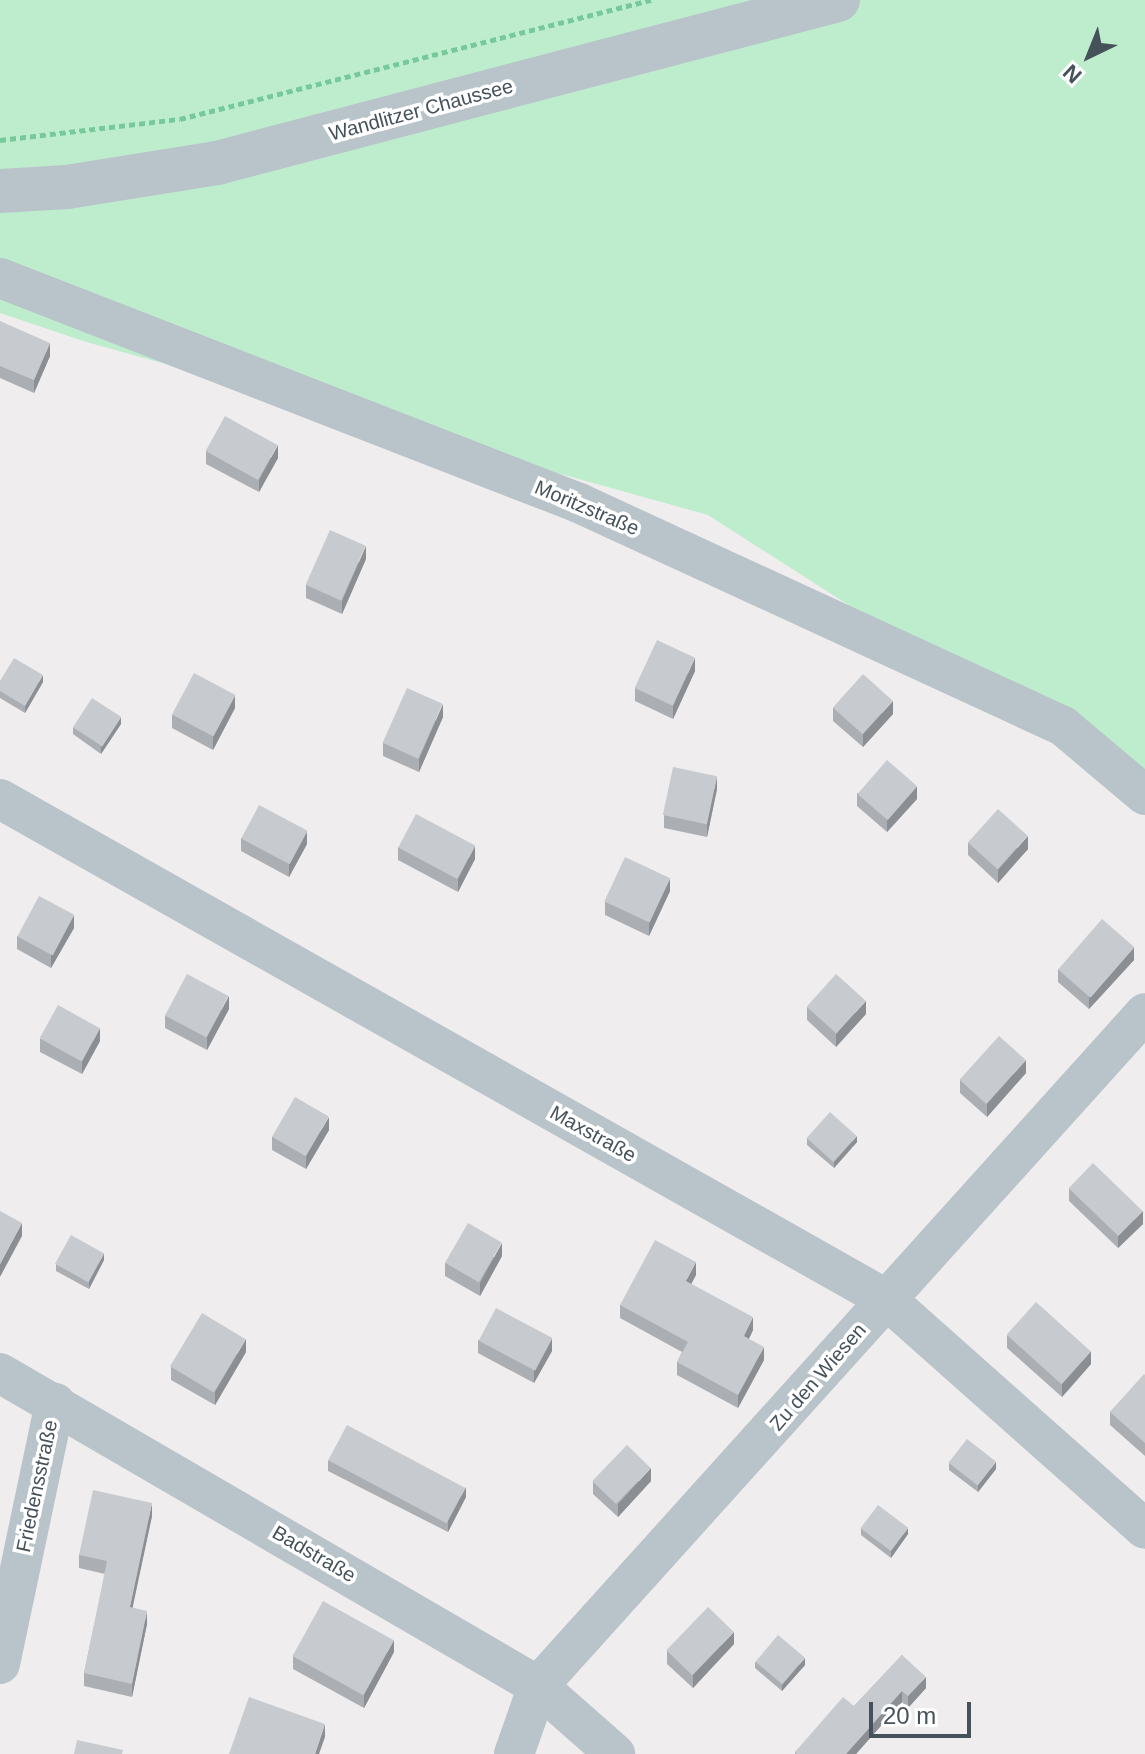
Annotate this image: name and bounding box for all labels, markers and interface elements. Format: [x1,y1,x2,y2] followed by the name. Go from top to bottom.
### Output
[1049,16,1129,96] north arrow
[1058,59,1087,88] text: N
[326,74,516,146] street label: Wandlitzer Chaussee
[531,475,643,541] street label: Moritzstraße
[546,1101,640,1167] street label: Maxstraße
[765,1318,871,1436] street label: Zu den Wiesen
[11,1418,63,1554] street label: Friedensstraße
[268,1521,360,1587] street label: Badstraße
[873,1686,975,1736] scale bar
[883,1702,936,1729] text: 20 m

